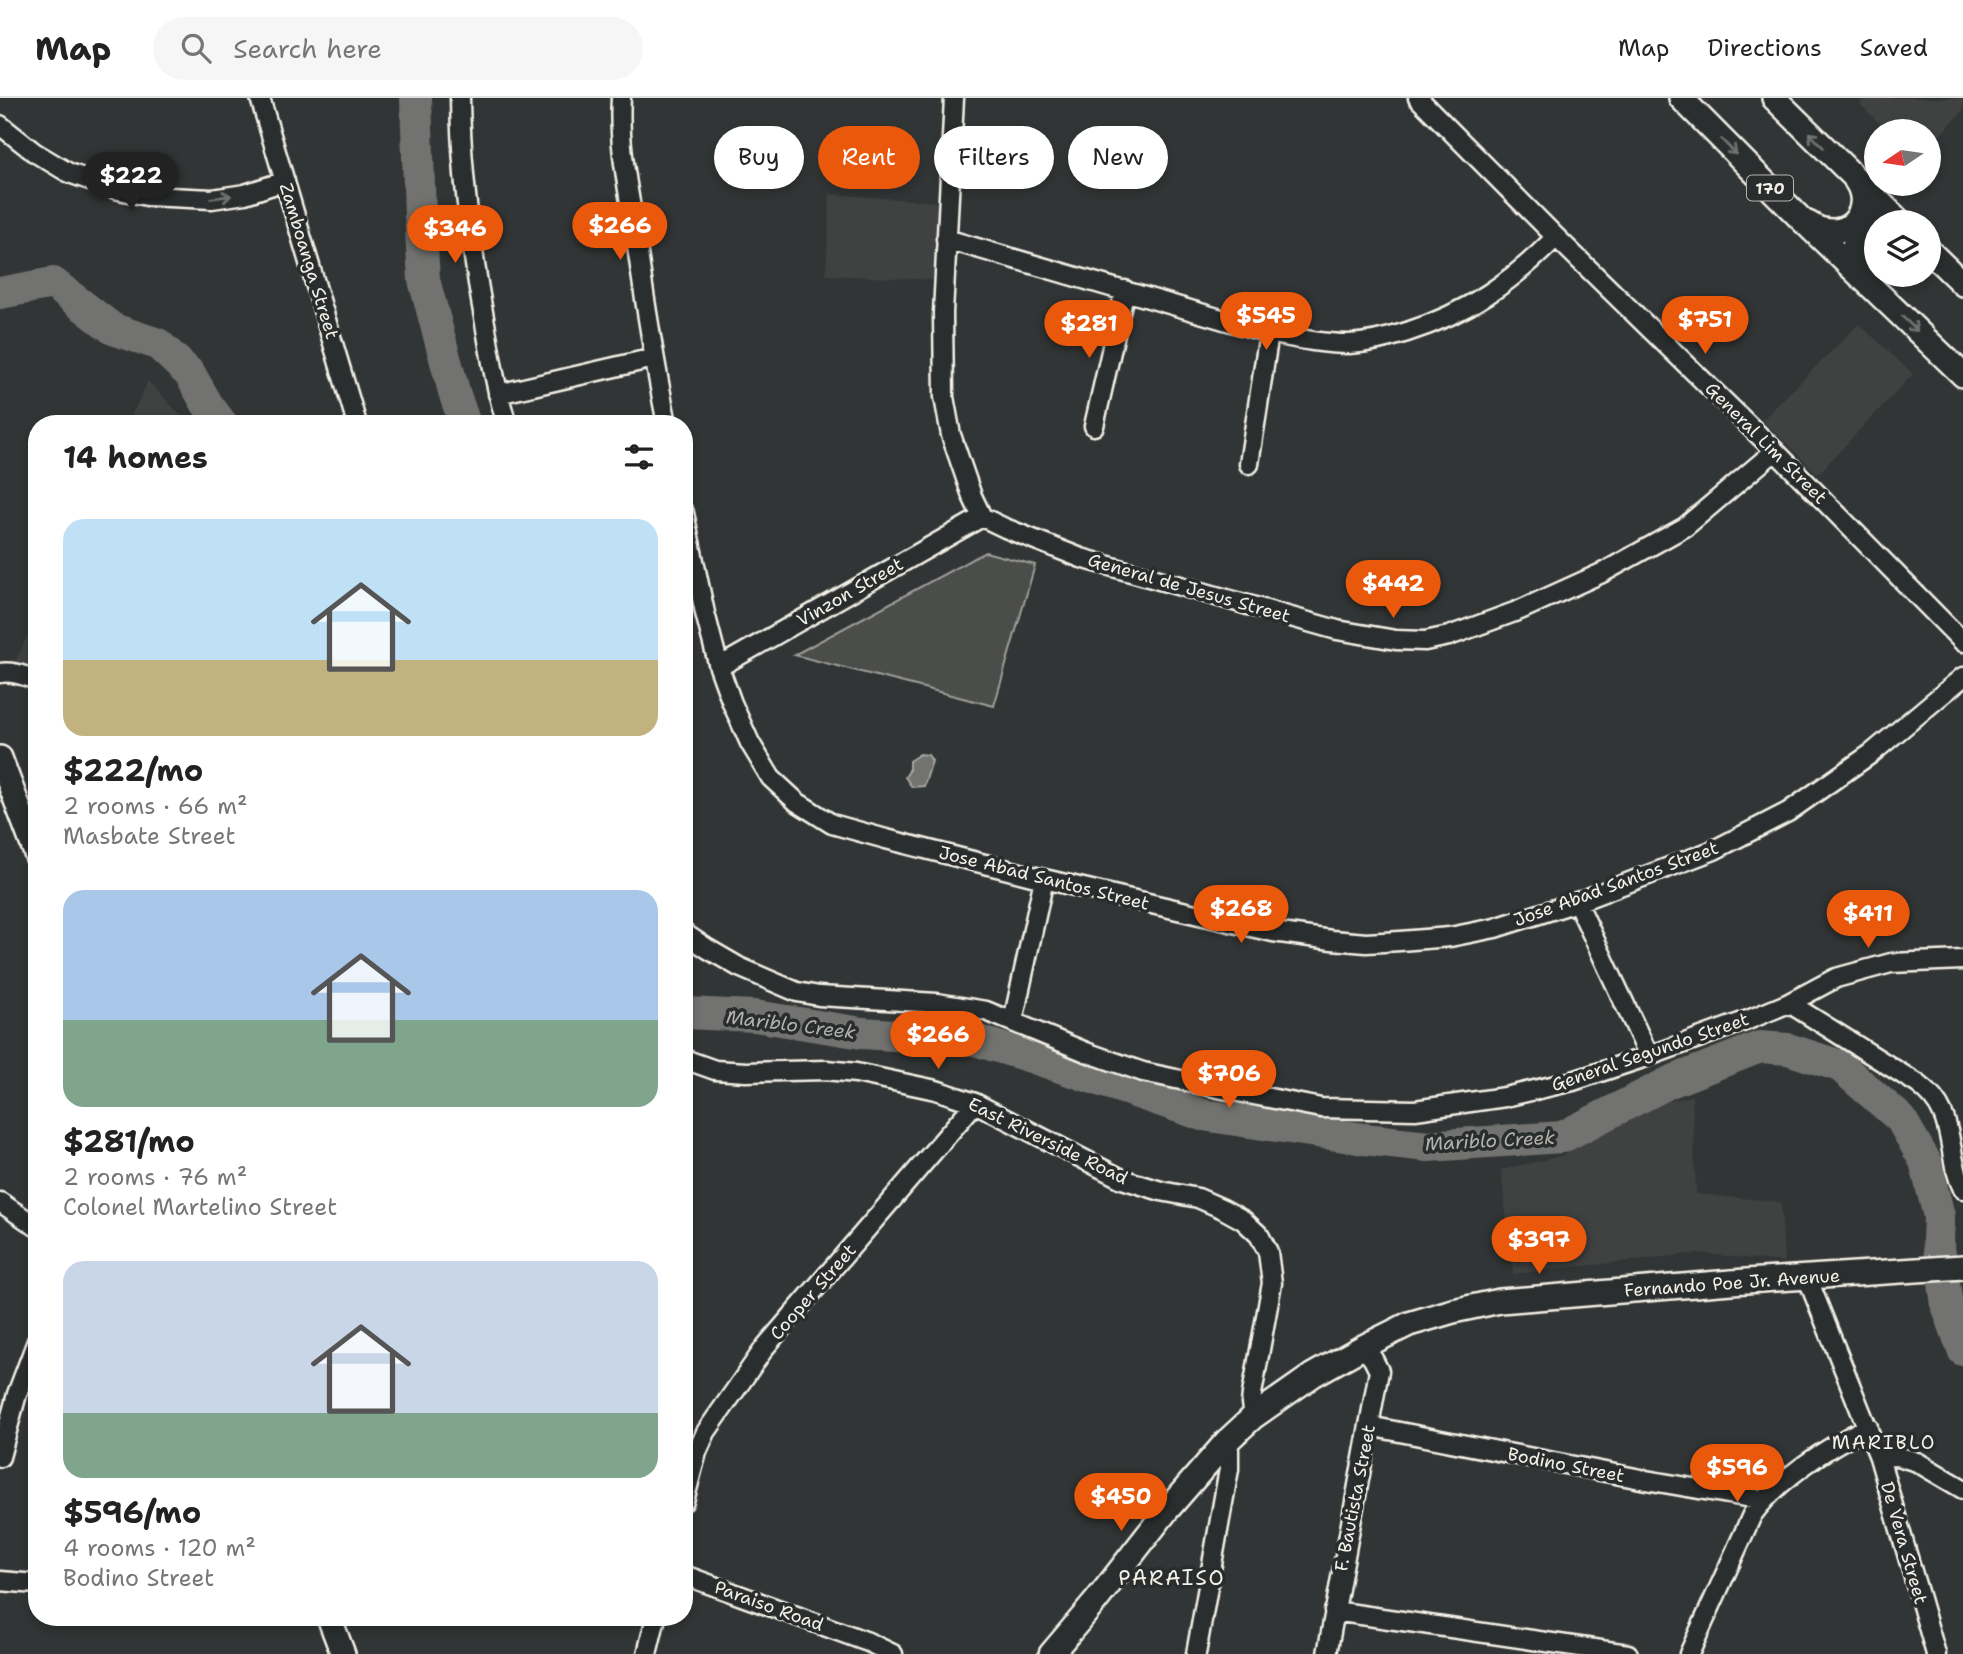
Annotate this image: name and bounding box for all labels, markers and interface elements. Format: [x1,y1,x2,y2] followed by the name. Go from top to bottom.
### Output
[153,17,643,80] search box
[35,26,111,71] text: Map
[177,29,215,67] icon: search
[233,31,382,66] text: Search here
[1618,32,1669,64] text: Map
[1707,32,1822,64] text: Directions
[1860,32,1928,64] text: Saved
[1864,119,1941,196] north arrow
[1864,119,1941,287] map controls
[714,126,804,189] chip: Buy
[818,126,920,189] chip: Rent
[934,126,1054,189] chip: Filters
[1068,126,1168,189] chip: New
[1808,132,1825,149] one-way arrow
[1720,138,1737,155] one-way arrow
[90,152,172,212] pin: $222
[99,160,163,190] text: $222
[1747,176,1793,200] road number: 170
[274,180,344,342] street label: Zamboanga Street
[209,191,232,204] one-way arrow
[579,202,661,262] pin: $266
[414,206,496,265] pin: $346
[588,210,652,240] text: $266
[1864,210,1941,287] button: layers
[423,213,487,243] text: $346
[1225,292,1307,352] pin: $545
[1664,296,1746,356] pin: $751
[1048,300,1130,360] pin: $281
[1236,300,1296,330] text: $545
[1678,304,1732,334] text: $751
[1060,308,1118,338] text: $281
[1901,315,1918,332] one-way arrow
[1700,377,1832,509] street label: General Lim Street
[63,437,208,478] text: 14 homes
[620,438,658,476] icon: filters
[1085,548,1293,628] street label: General de Jesus Street
[792,552,908,632] street label: Vinzon Street
[1352,560,1434,620] pin: $442
[298,564,424,690] icon: home
[1362,568,1424,598] text: $442
[63,750,203,791] text: $222/mo
[63,791,248,821] text: 2 rooms · 66 m²
[63,821,236,851] text: Masbate Street
[1510,836,1722,932] street label: Jose Abad Santos Street
[936,840,1152,916] street label: Jose Abad Santos Street
[1200,886,1282,945] pin: $268
[1827,890,1909,950] pin: $411
[1210,893,1272,923] text: $268
[1843,898,1893,928] text: $411
[298,935,424,1061] icon: home
[725,1004,857,1045] water label: Mariblo Creek
[1548,1007,1752,1097] street label: General Segundo Street
[897,1012,979,1071] pin: $266
[906,1019,970,1049] text: $266
[1188,1051,1270,1110] pin: $706
[1197,1058,1261,1088] text: $706
[964,1092,1132,1190] street label: East Riverside Road
[63,1121,195,1162] text: $281/mo
[1424,1125,1556,1156] water label: Mariblo Creek
[63,1162,247,1192] text: 2 rooms · 76 m²
[63,1192,337,1222] text: Colonel Martelino Street
[1498,1216,1580,1276] pin: $397
[1508,1224,1570,1254] text: $397
[765,1239,861,1345] street label: Cooper Street
[1623,1263,1841,1303] street label: Fernando Poe Jr. Avenue
[298,1306,424,1432] icon: home
[1329,1422,1381,1573] street label: F. Bautista Street
[1832,1430,1936,1455] district label: MARIBLO
[1506,1442,1627,1488] street label: Bodino Street
[1696,1444,1778,1504] pin: $596
[1706,1452,1768,1482] text: $596
[1080,1474,1162,1533] pin: $450
[1875,1479,1933,1607] street label: De Vera Street
[1090,1481,1152,1511] text: $450
[63,1492,201,1533] text: $596/mo
[63,1533,256,1563] text: 4 rooms · 120 m²
[63,1563,214,1593] text: Bodino Street
[1118,1564,1226,1592] district label: PARAISO
[711,1575,827,1637] street label: Paraiso Road

